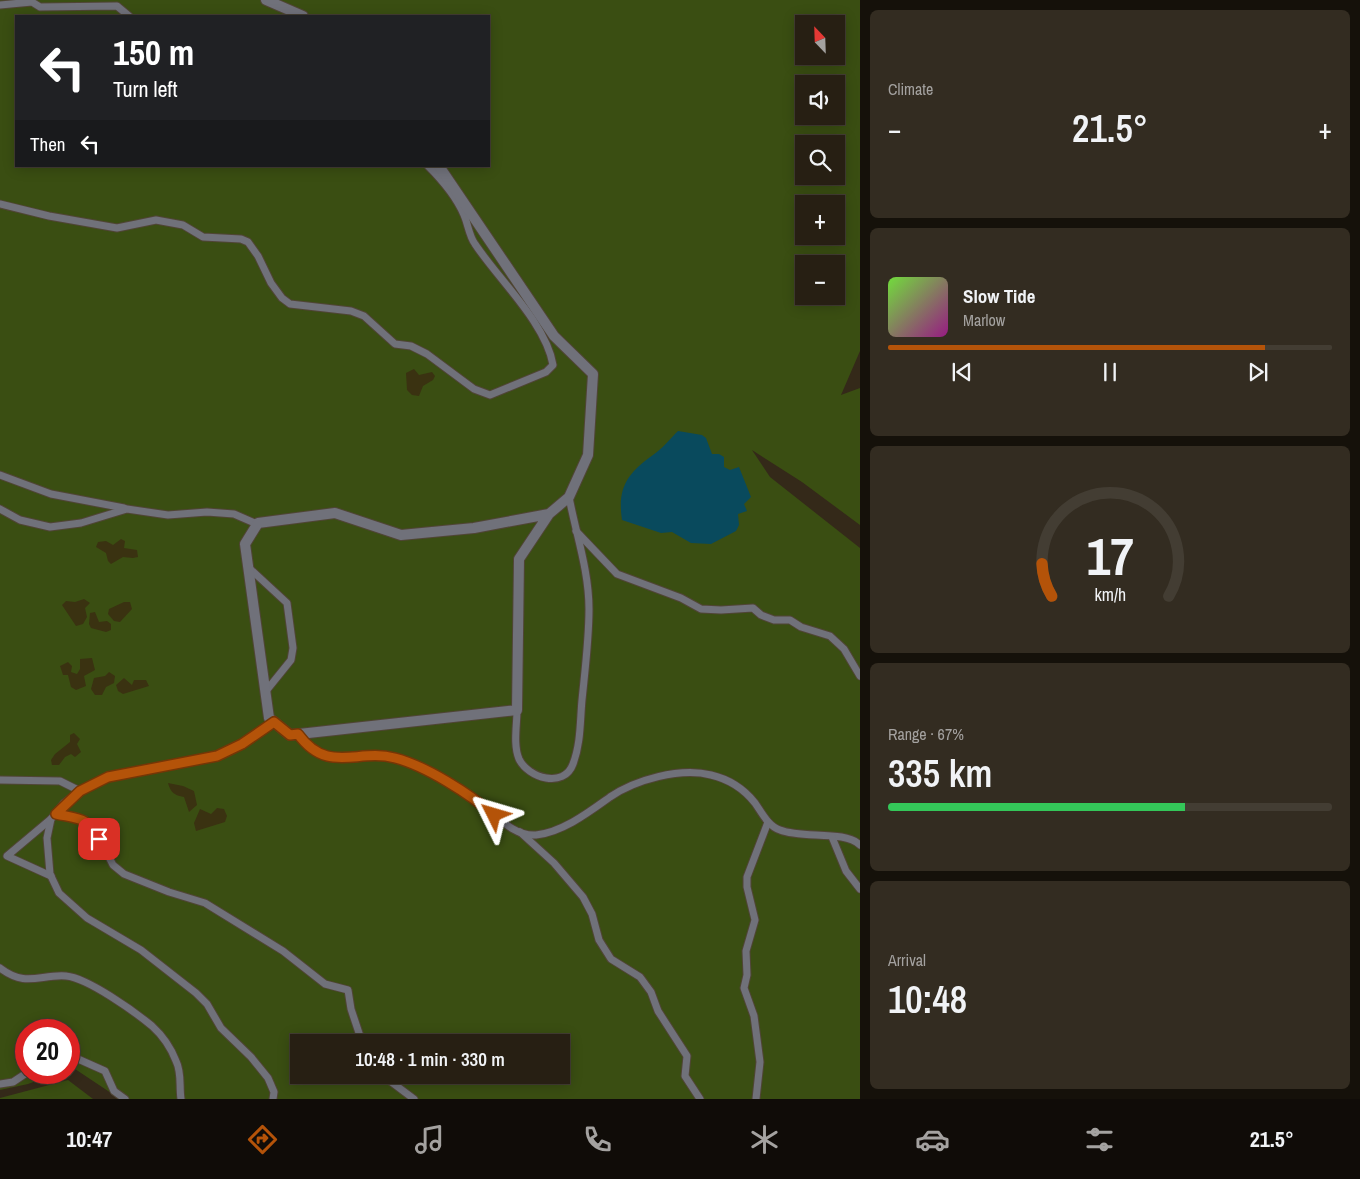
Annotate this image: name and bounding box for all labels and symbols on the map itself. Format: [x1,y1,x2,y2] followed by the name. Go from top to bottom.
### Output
[795,15,845,65] north arrow
[467,788,519,840] position arrow
[78,818,120,860] pin
[15,1019,80,1084] speed limit sign: 20

